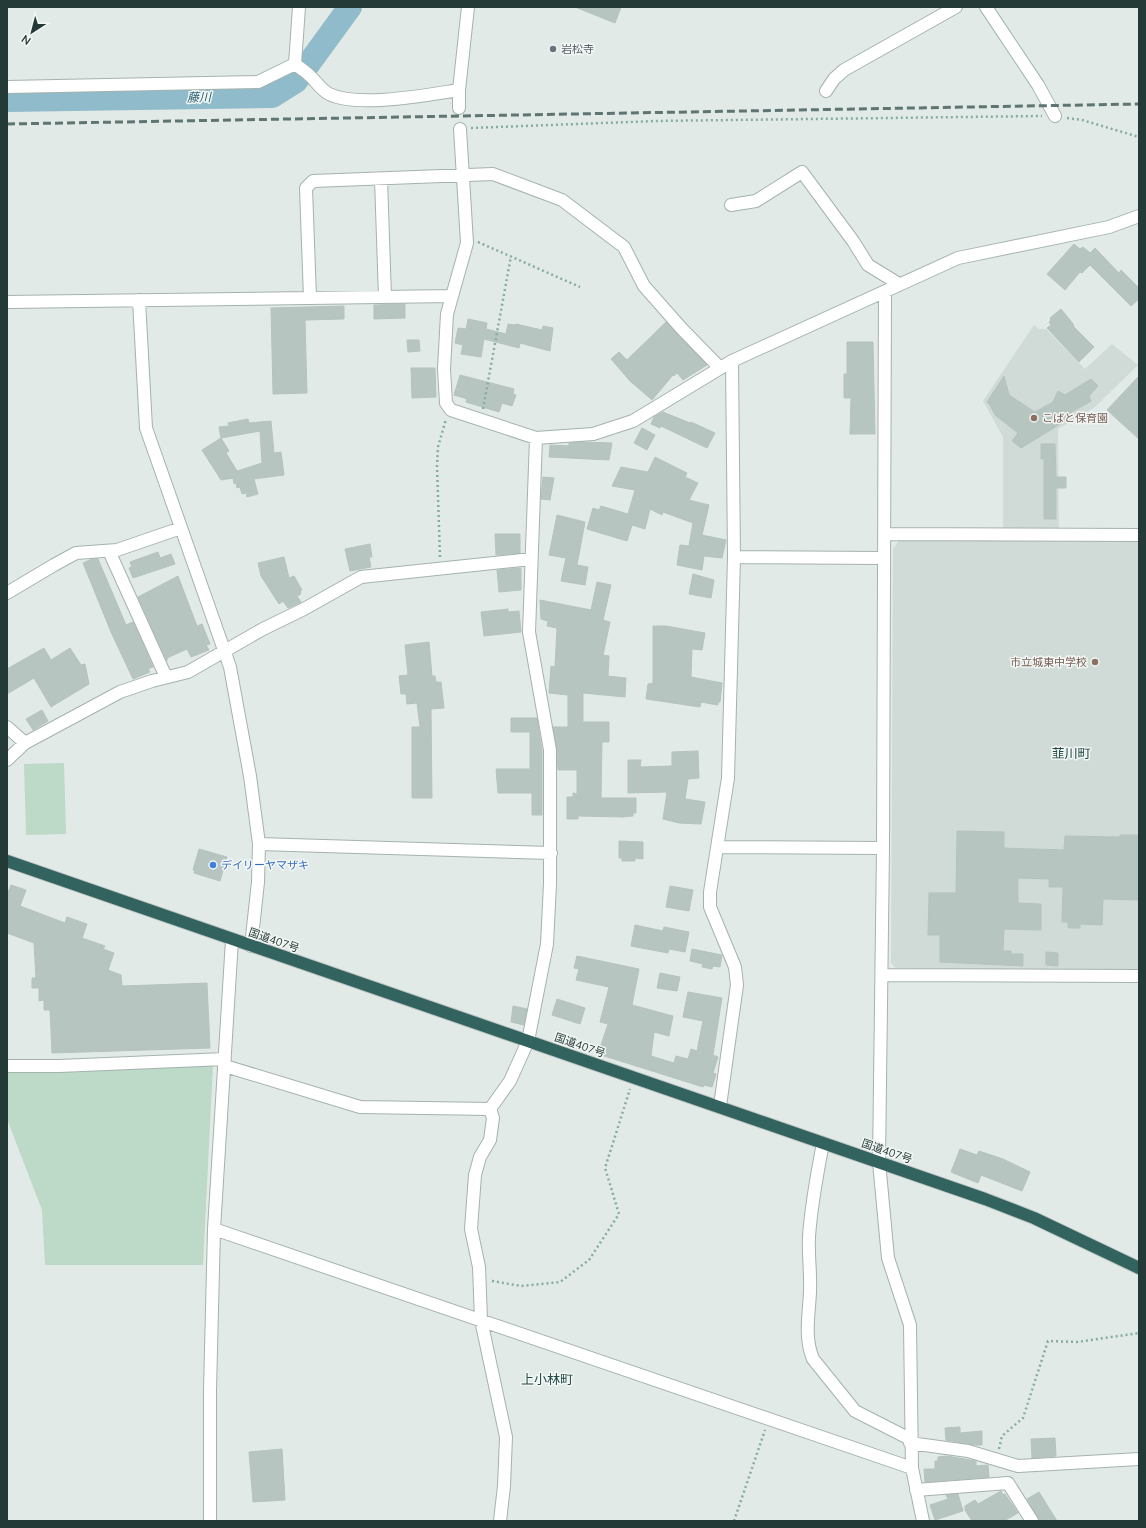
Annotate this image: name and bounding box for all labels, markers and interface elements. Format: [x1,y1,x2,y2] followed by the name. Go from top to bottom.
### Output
[12,12,52,52] north arrow
[19,32,34,48] text: N
[561,42,594,56] place label: 岩松寺
[548,44,558,54] marker: 岩松寺
[187,89,213,105] water label: 藤川
[1042,411,1108,425] place label: こばと保育園
[1029,413,1039,423] marker: こばと保育園
[1010,655,1087,669] place label: 市立城東中学校
[1090,657,1100,667] marker: 市立城東中学校
[1051,745,1091,761] district label: 韮川町
[221,858,309,872] place label: デイリーヤマザキ
[208,860,218,870] marker: デイリーヤマザキ
[247,925,301,955] street label: 国道407号
[553,1030,607,1060] street label: 国道407号
[860,1136,914,1166] street label: 国道407号
[521,1371,573,1387] district label: 上小林町

